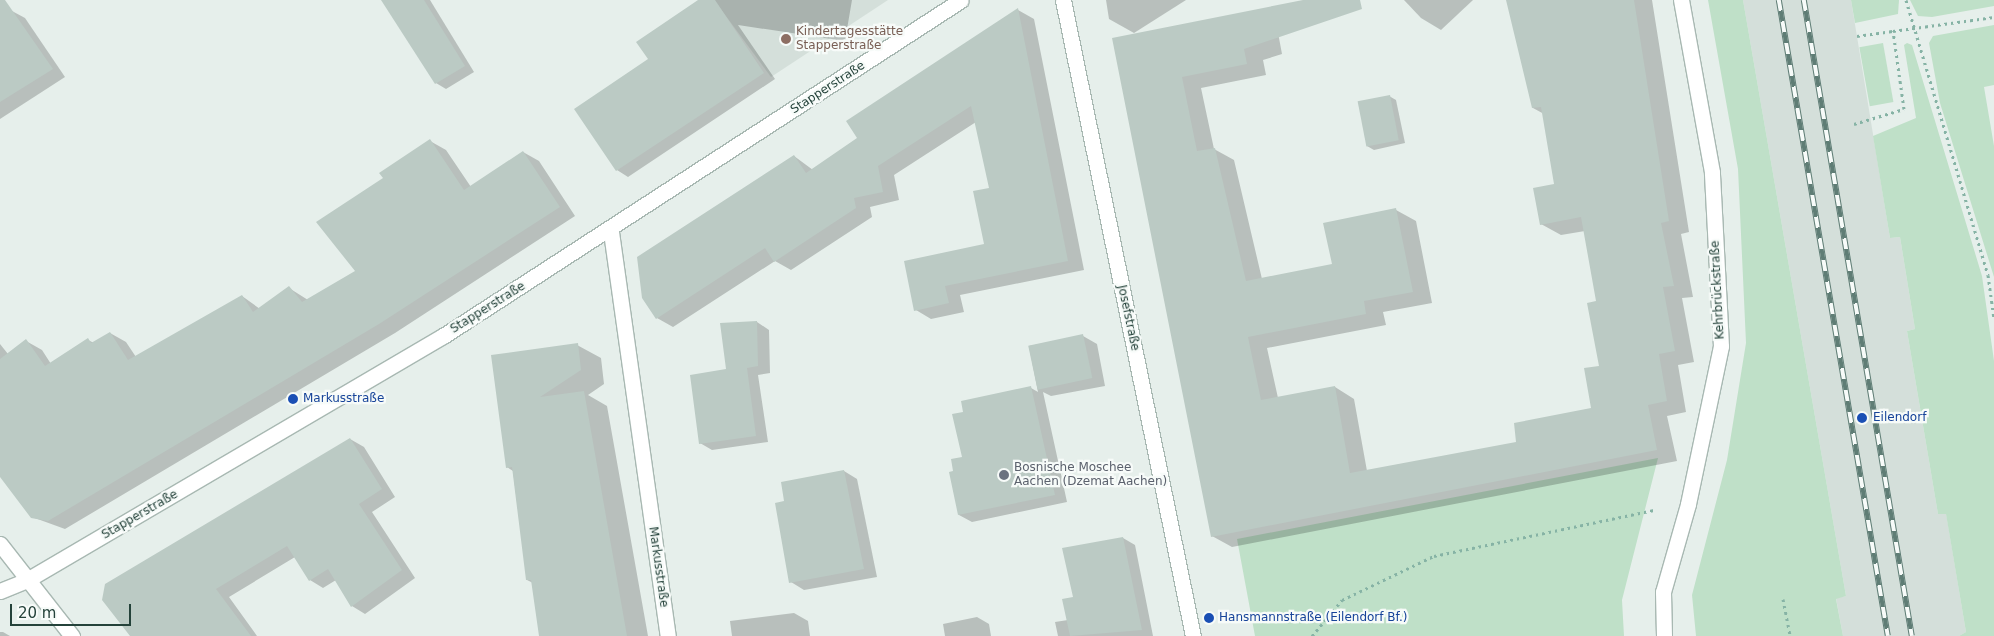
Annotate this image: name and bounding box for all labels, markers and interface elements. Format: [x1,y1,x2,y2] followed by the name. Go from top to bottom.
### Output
[796,25,903,53] place label: Kindertagesstätte Stapperstraße
[780,33,792,45] marker: Kindertagesstätte Stapperstraße
[788,59,868,117] street label: Stapperstraße
[1708,240,1728,340] street label: Kehrbrückstraße
[448,279,528,337] street label: Stapperstraße
[1114,284,1142,352] street label: Josefstraße
[303,392,384,406] place label: Markusstraße
[287,393,299,405] marker: Markusstraße
[1855,411,1869,425] marker: Eilendorf
[1873,411,1926,425] place label: Eilendorf
[1014,461,1167,489] place label: Bosnische Moschee Aachen (Dzemat Aachen)
[998,469,1010,481] marker: Bosnische Moschee Aachen (Dzemat Aachen)
[99,487,181,543] street label: Stapperstraße
[645,526,671,608] street label: Markusstraße
[12,594,134,626] scale bar
[18,604,56,622] text: 20 m
[1219,611,1407,625] place label: Hansmannstraße (Eilendorf Bf.)
[1203,612,1215,624] marker: Hansmannstraße (Eilendorf Bf.)

